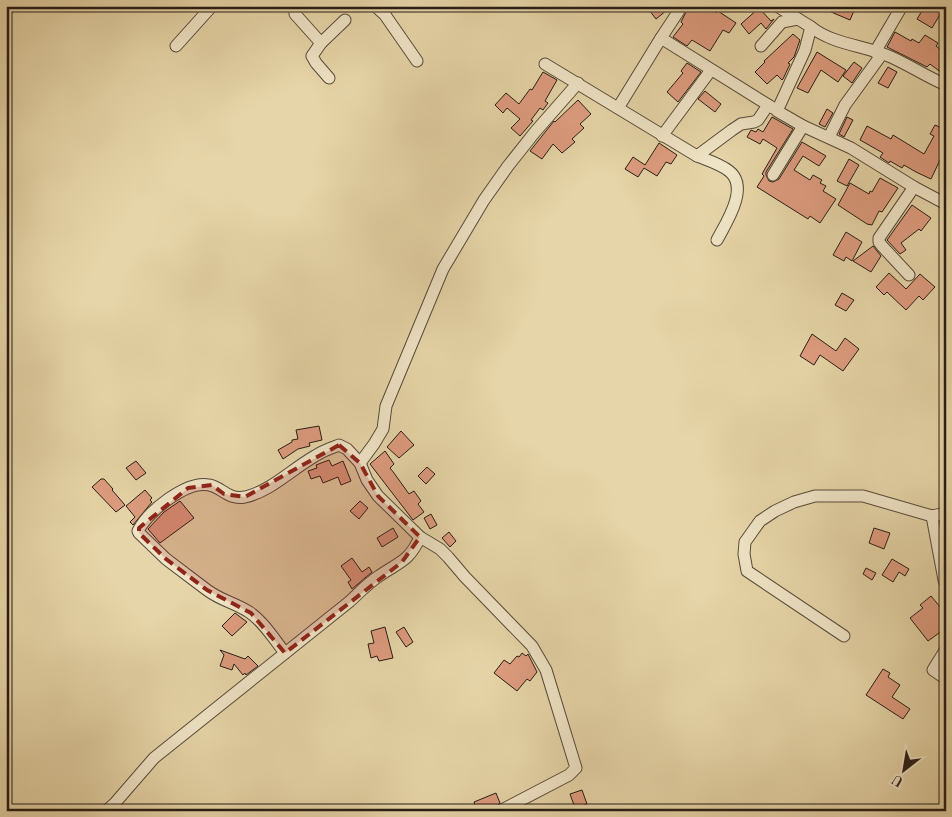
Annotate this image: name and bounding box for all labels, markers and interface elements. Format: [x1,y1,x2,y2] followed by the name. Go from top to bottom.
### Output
[880,744,930,794] north arrow
[889,771,906,789] text: U

